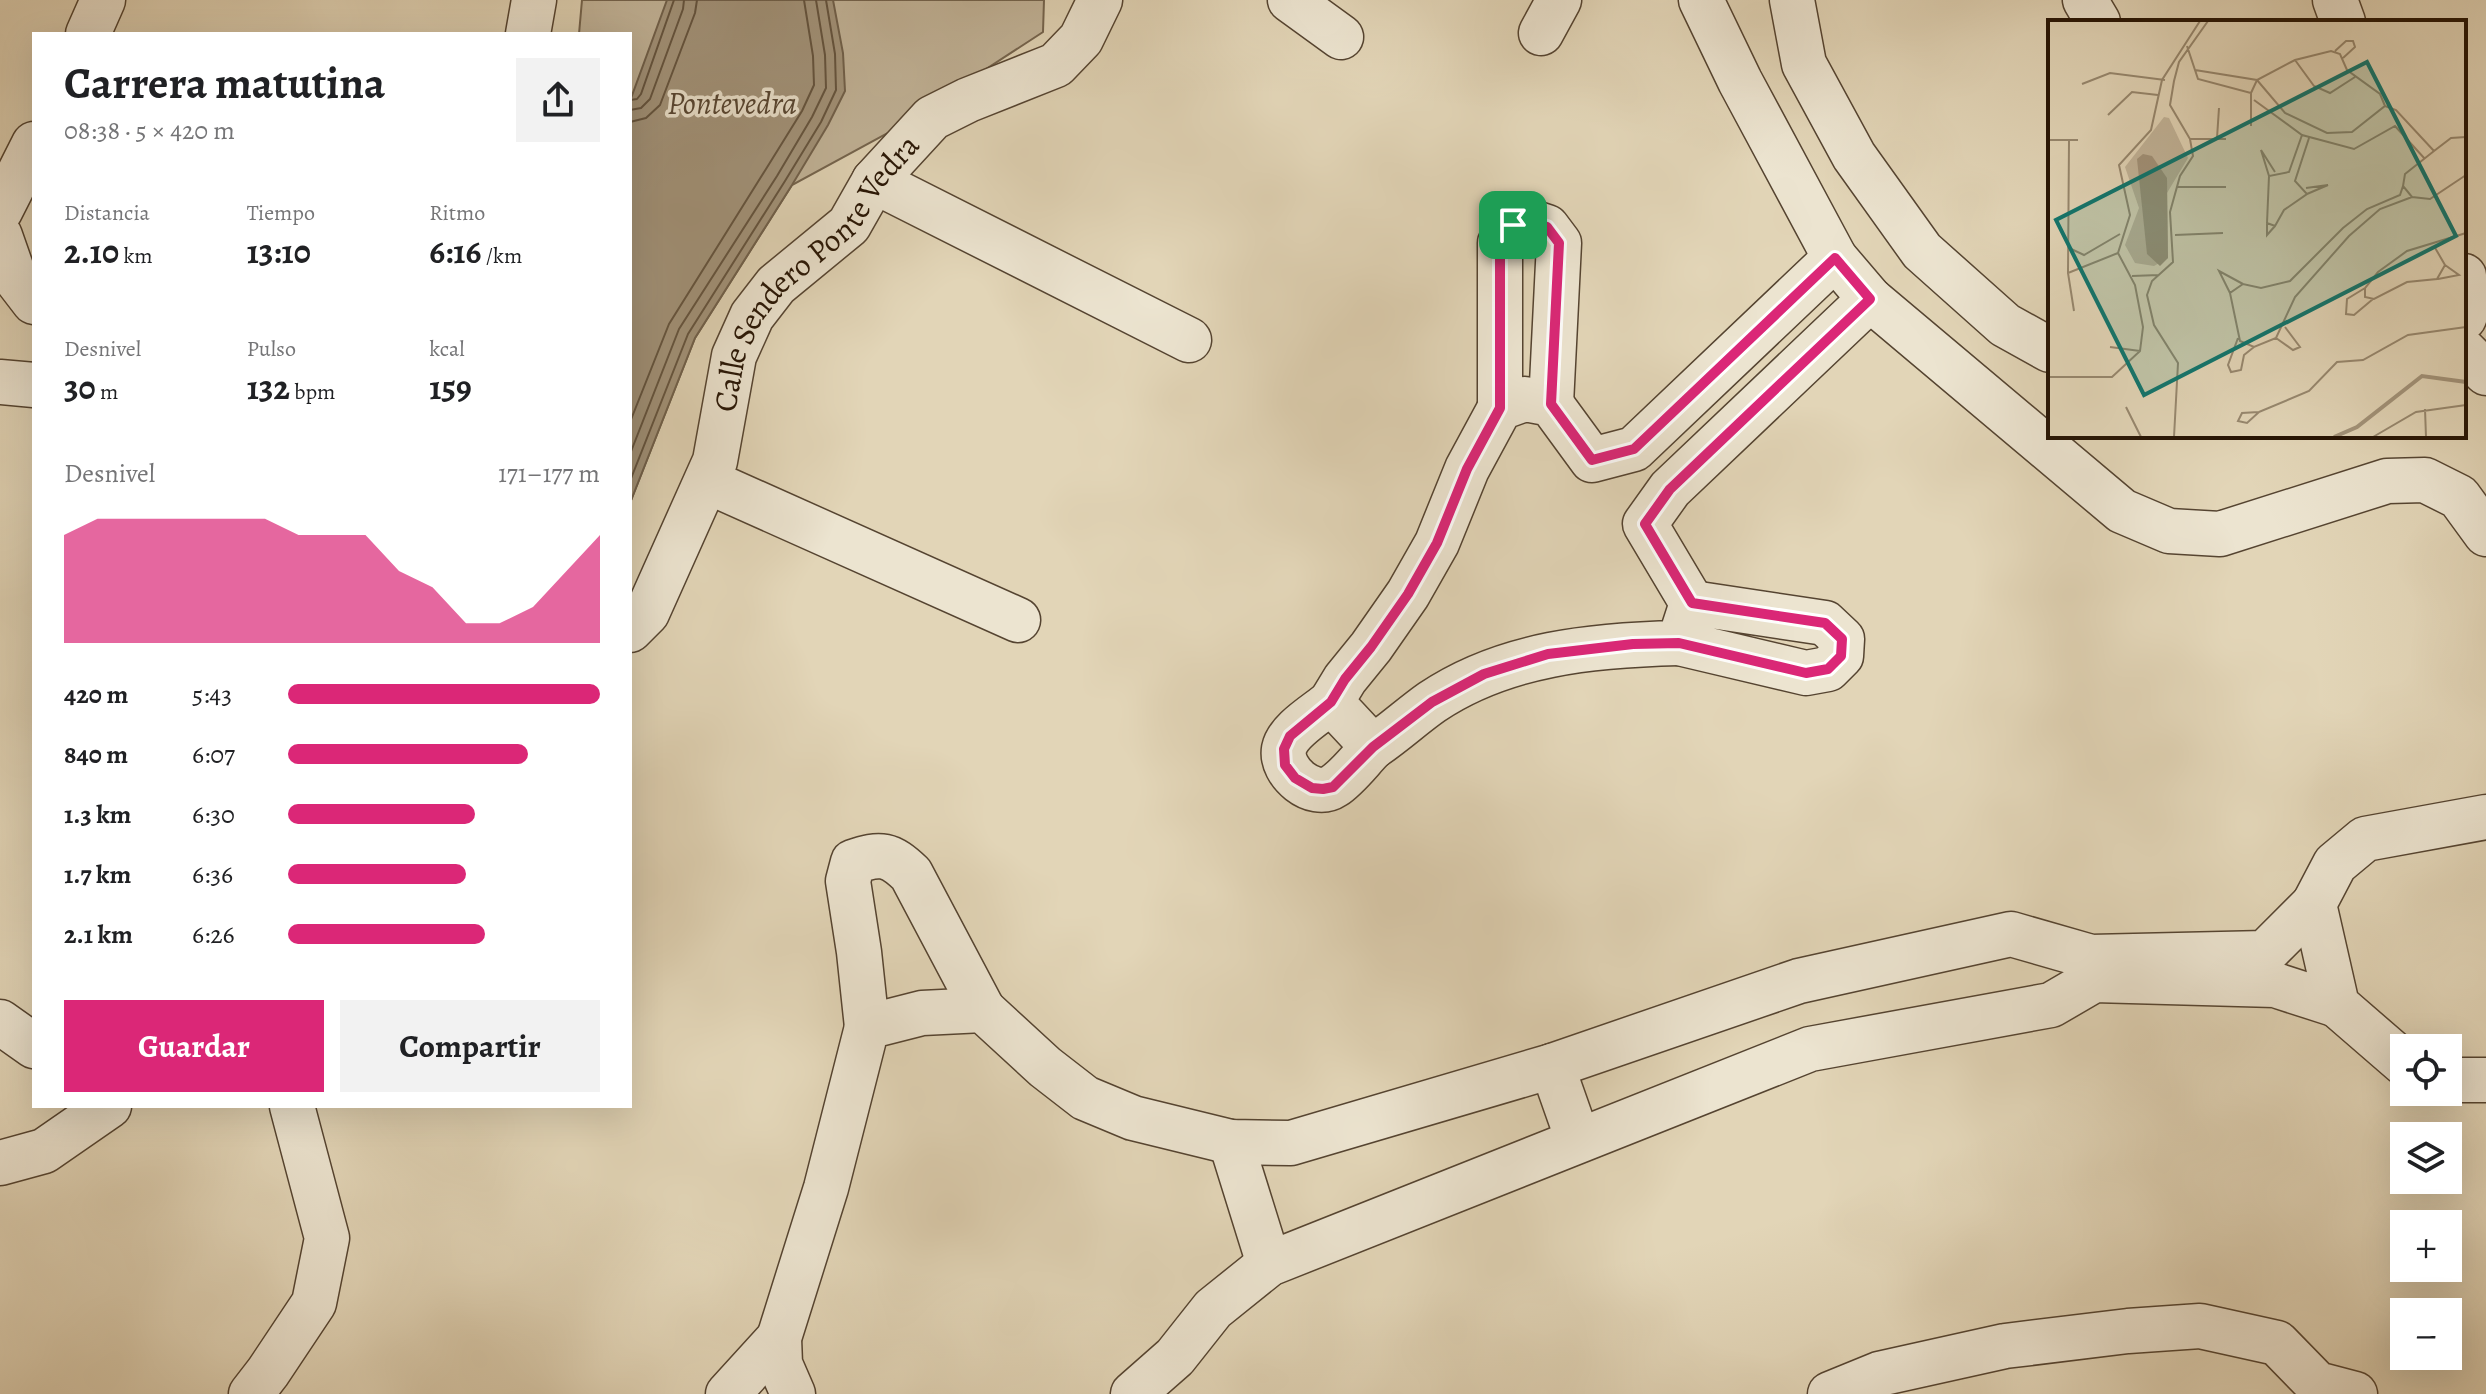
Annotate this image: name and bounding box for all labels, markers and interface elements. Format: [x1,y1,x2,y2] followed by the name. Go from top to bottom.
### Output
[2048,20,2466,438] inset map
[64,53,385,113] text: Carrera matutina
[516,58,600,142] button: share
[667,81,797,125] park label: Pontevedra
[64,113,235,148] text: 08:38 · 5 × 420 m
[702,124,929,415] street label: Calle Sendero Ponte Vedra
[1479,191,1547,259] pin
[64,198,150,228] text: Distancia
[247,198,315,228] text: Tiempo
[429,198,485,228] text: Ritmo
[1491,203,1535,247] icon: arrive
[64,228,119,275] text: 2.10
[247,228,311,275] text: 13:10
[429,228,481,275] text: 6:16
[119,241,153,271] text: km
[481,241,522,271] text: /km
[64,334,141,364] text: Desnivel
[247,334,296,364] text: Pulso
[429,334,465,364] text: kcal
[64,364,96,411] text: 30
[247,364,290,411] text: 132
[429,364,472,411] text: 159
[96,377,118,407] text: m
[290,377,335,407] text: bpm
[64,456,155,491] text: Desnivel
[498,456,600,491] text: 171–177 m
[64,677,128,712] text: 420 m
[192,677,232,712] text: 5:43
[64,737,128,772] text: 840 m
[192,737,235,772] text: 6:07
[64,797,131,832] text: 1.3 km
[192,797,235,832] text: 6:30
[64,857,131,892] text: 1.7 km
[192,857,233,892] text: 6:36
[64,917,133,952] text: 2.1 km
[192,917,235,952] text: 6:26
[64,1000,324,1092] button: Guardar
[340,1000,600,1092] button: Compartir
[2390,1034,2462,1370] map controls
[2390,1034,2462,1106] button: locate
[2390,1122,2462,1194] button: layers
[2390,1210,2462,1282] button: +
[2390,1298,2462,1370] button: −

